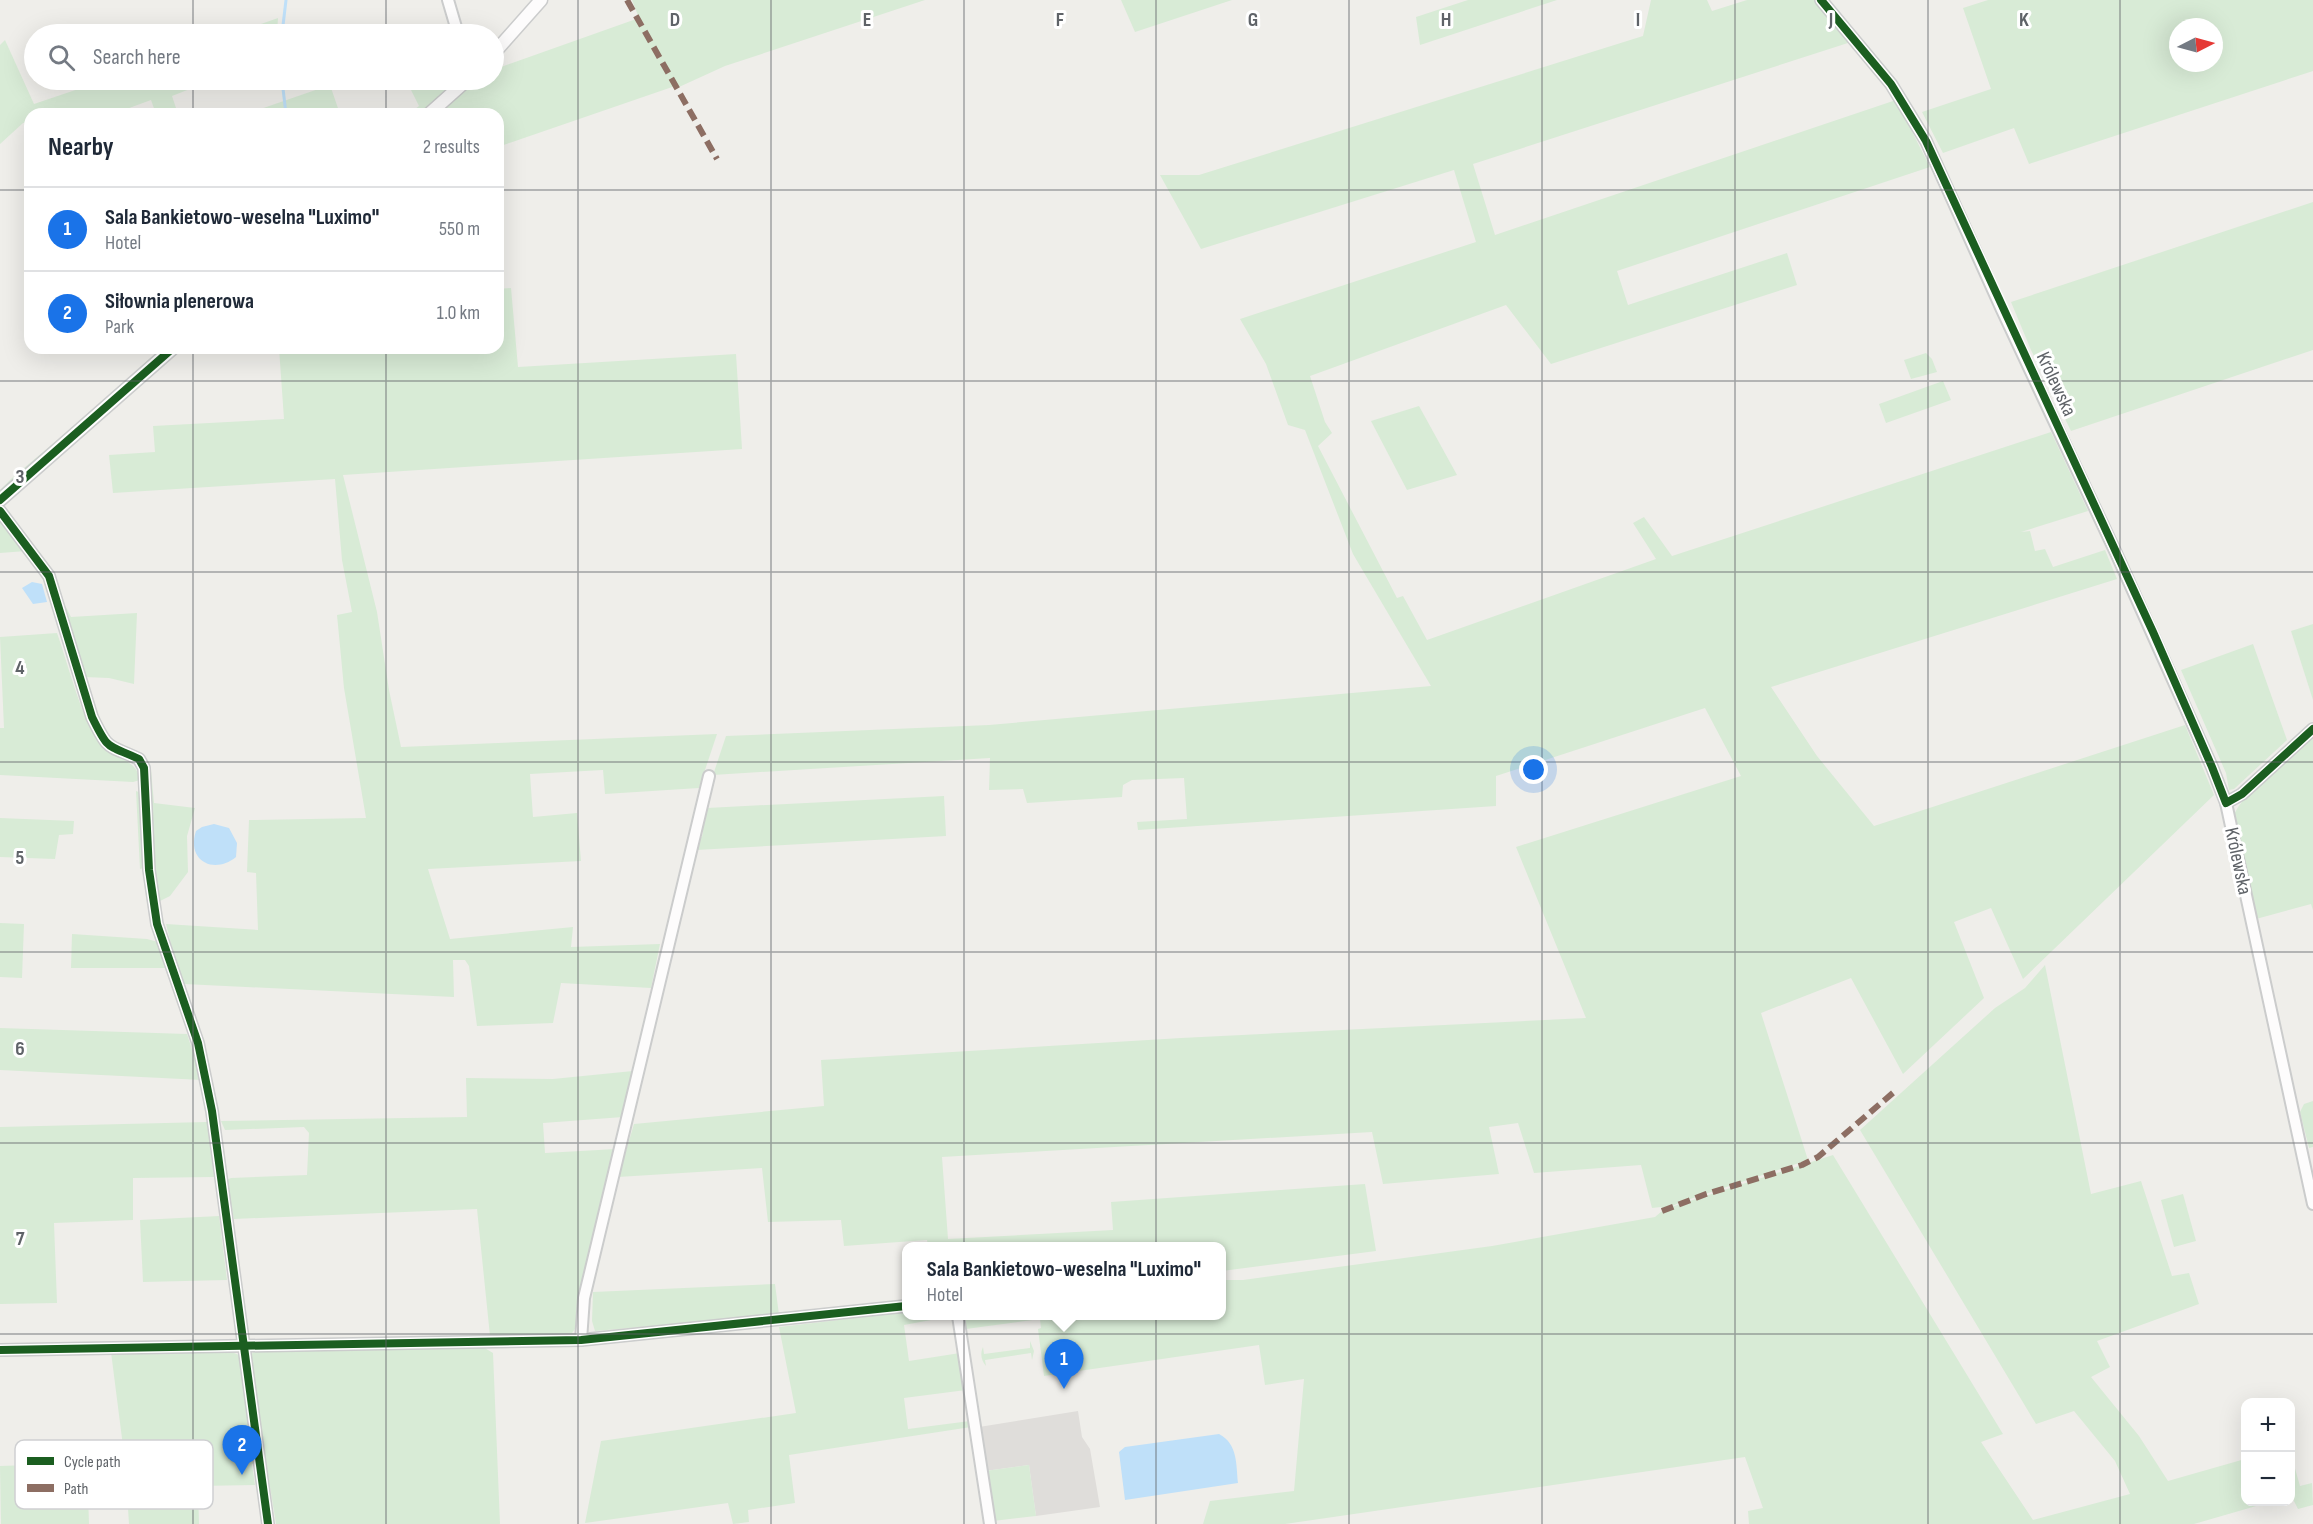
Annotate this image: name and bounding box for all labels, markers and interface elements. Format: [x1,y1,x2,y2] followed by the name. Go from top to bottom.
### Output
[670,8,680,32] text: D
[863,8,871,32] text: E
[1056,8,1064,32] text: F
[1248,8,1258,32] text: G
[1441,8,1451,32] text: H
[1636,8,1640,32] text: I
[1828,8,1833,32] text: J
[2019,8,2029,32] text: K
[2169,18,2223,72] north arrow
[24,24,504,90] search box
[45,41,78,74] icon: search
[93,44,180,71] text: Search here
[48,132,114,163] text: Nearby
[423,135,480,159] text: 2 results
[105,204,379,231] text: Sala Bankietowo-weselna "Luximo"
[64,217,71,241] text: 1
[439,217,480,241] text: 550 m
[105,231,141,255] text: Hotel
[105,288,254,315] text: Siłownia plenerowa
[63,301,72,325] text: 2
[437,301,480,325] text: 1.0 km
[105,315,134,339] text: Park
[2031,348,2081,420] street label: Królewska
[16,465,25,489] text: 3
[15,656,25,680] text: 4
[1519,755,1548,784] your location
[2219,825,2257,897] street label: Królewska
[16,846,25,870] text: 5
[15,1037,25,1061] text: 6
[16,1227,25,1251] text: 7
[902,1242,1226,1320] popup
[927,1256,1201,1283] text: Sala Bankietowo-weselna "Luximo"
[927,1283,963,1307] text: Hotel
[1044,1340,1084,1389] pin: 1
[2241,1398,2295,1506] map controls
[2241,1398,2295,1452] button: +
[222,1426,262,1475] pin: 2
[15,1440,213,1509] legend
[2241,1452,2295,1506] button: −
[64,1453,121,1472] text: Cycle path
[64,1480,88,1499] text: Path

